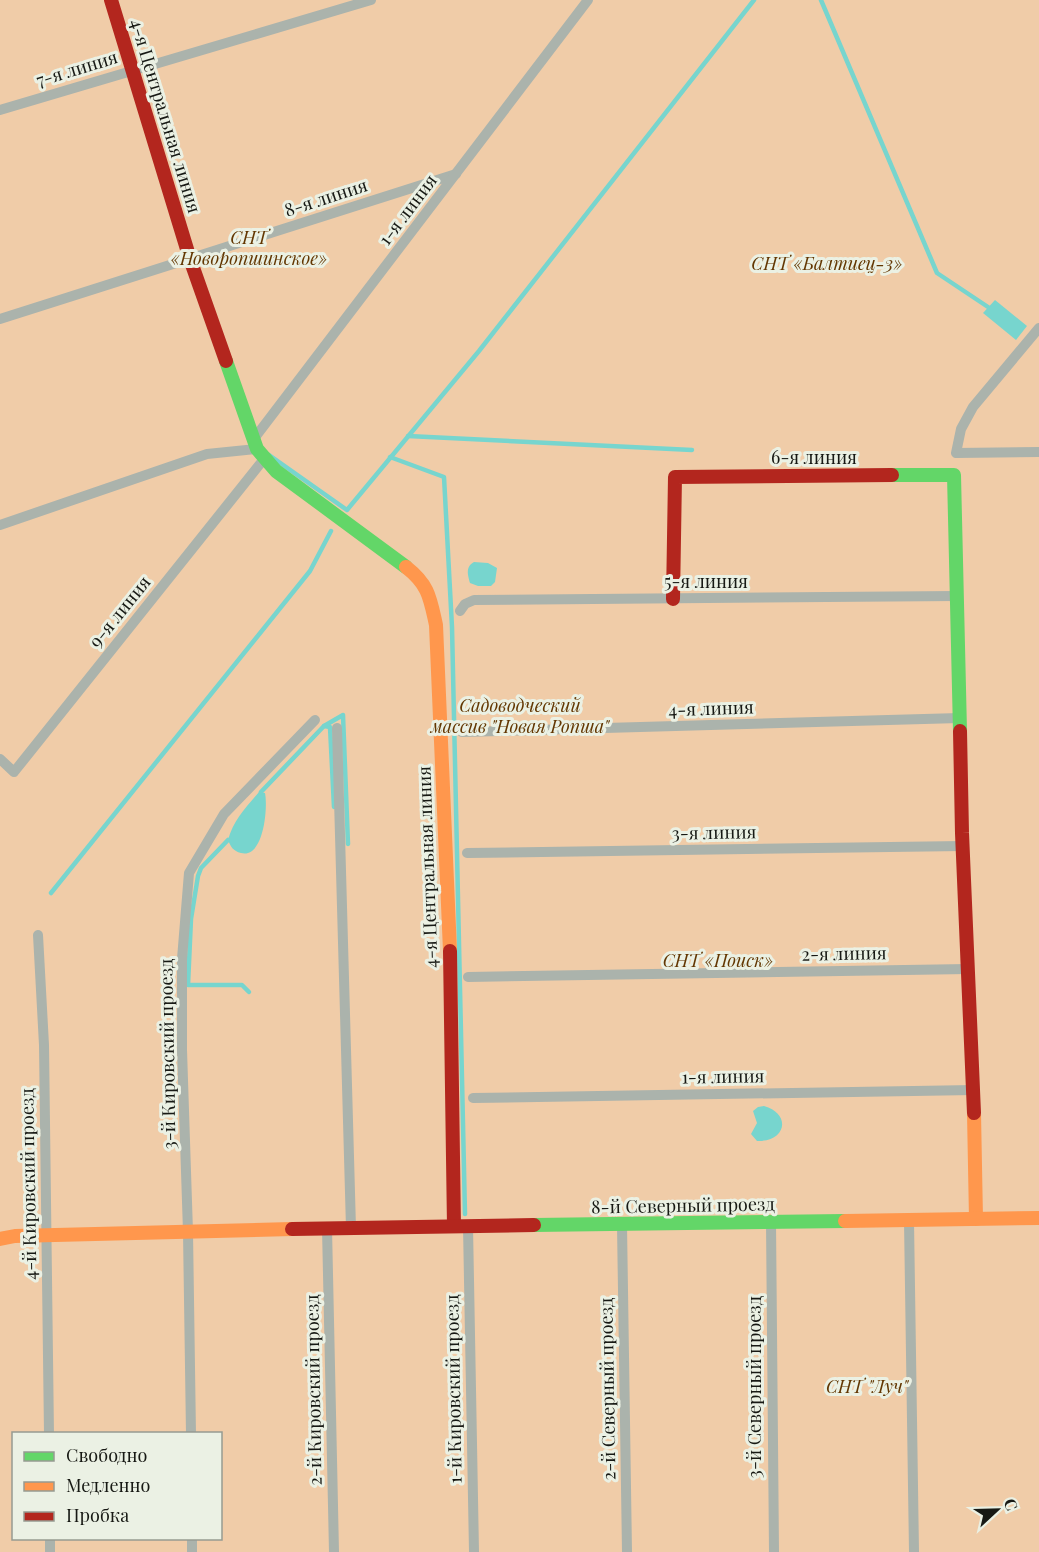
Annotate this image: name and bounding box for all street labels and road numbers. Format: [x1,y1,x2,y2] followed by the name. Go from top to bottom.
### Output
[125,16,207,216] street label: 4-я Центральная линия
[33,44,120,92] street label: 7-я линия
[373,169,442,250] street label: 1-я линия
[281,172,371,222] street label: 8-я линия
[771,445,857,469] street label: 6-я линия
[664,569,748,593] street label: 5-я линия
[83,570,156,652] street label: 9-я линия
[668,695,754,721] street label: 4-я линия
[411,765,443,968] street label: 4-я Центральная линия
[671,819,757,845] street label: 3-я линия
[801,940,887,966] street label: 2-я линия
[153,958,181,1150] street label: 3-й Кировский проезд
[681,1063,765,1089] street label: 1-я линия
[14,1087,42,1280] street label: 4-й Кировский проезд
[591,1191,776,1219] street label: 8-й Северный проезд
[299,1294,327,1486] street label: 2-й Кировский проезд
[439,1294,467,1484] street label: 1-й Кировский проезд
[742,1295,766,1478] street label: 3-й Северный проезд
[593,1297,621,1481] street label: 2-й Северный проезд

